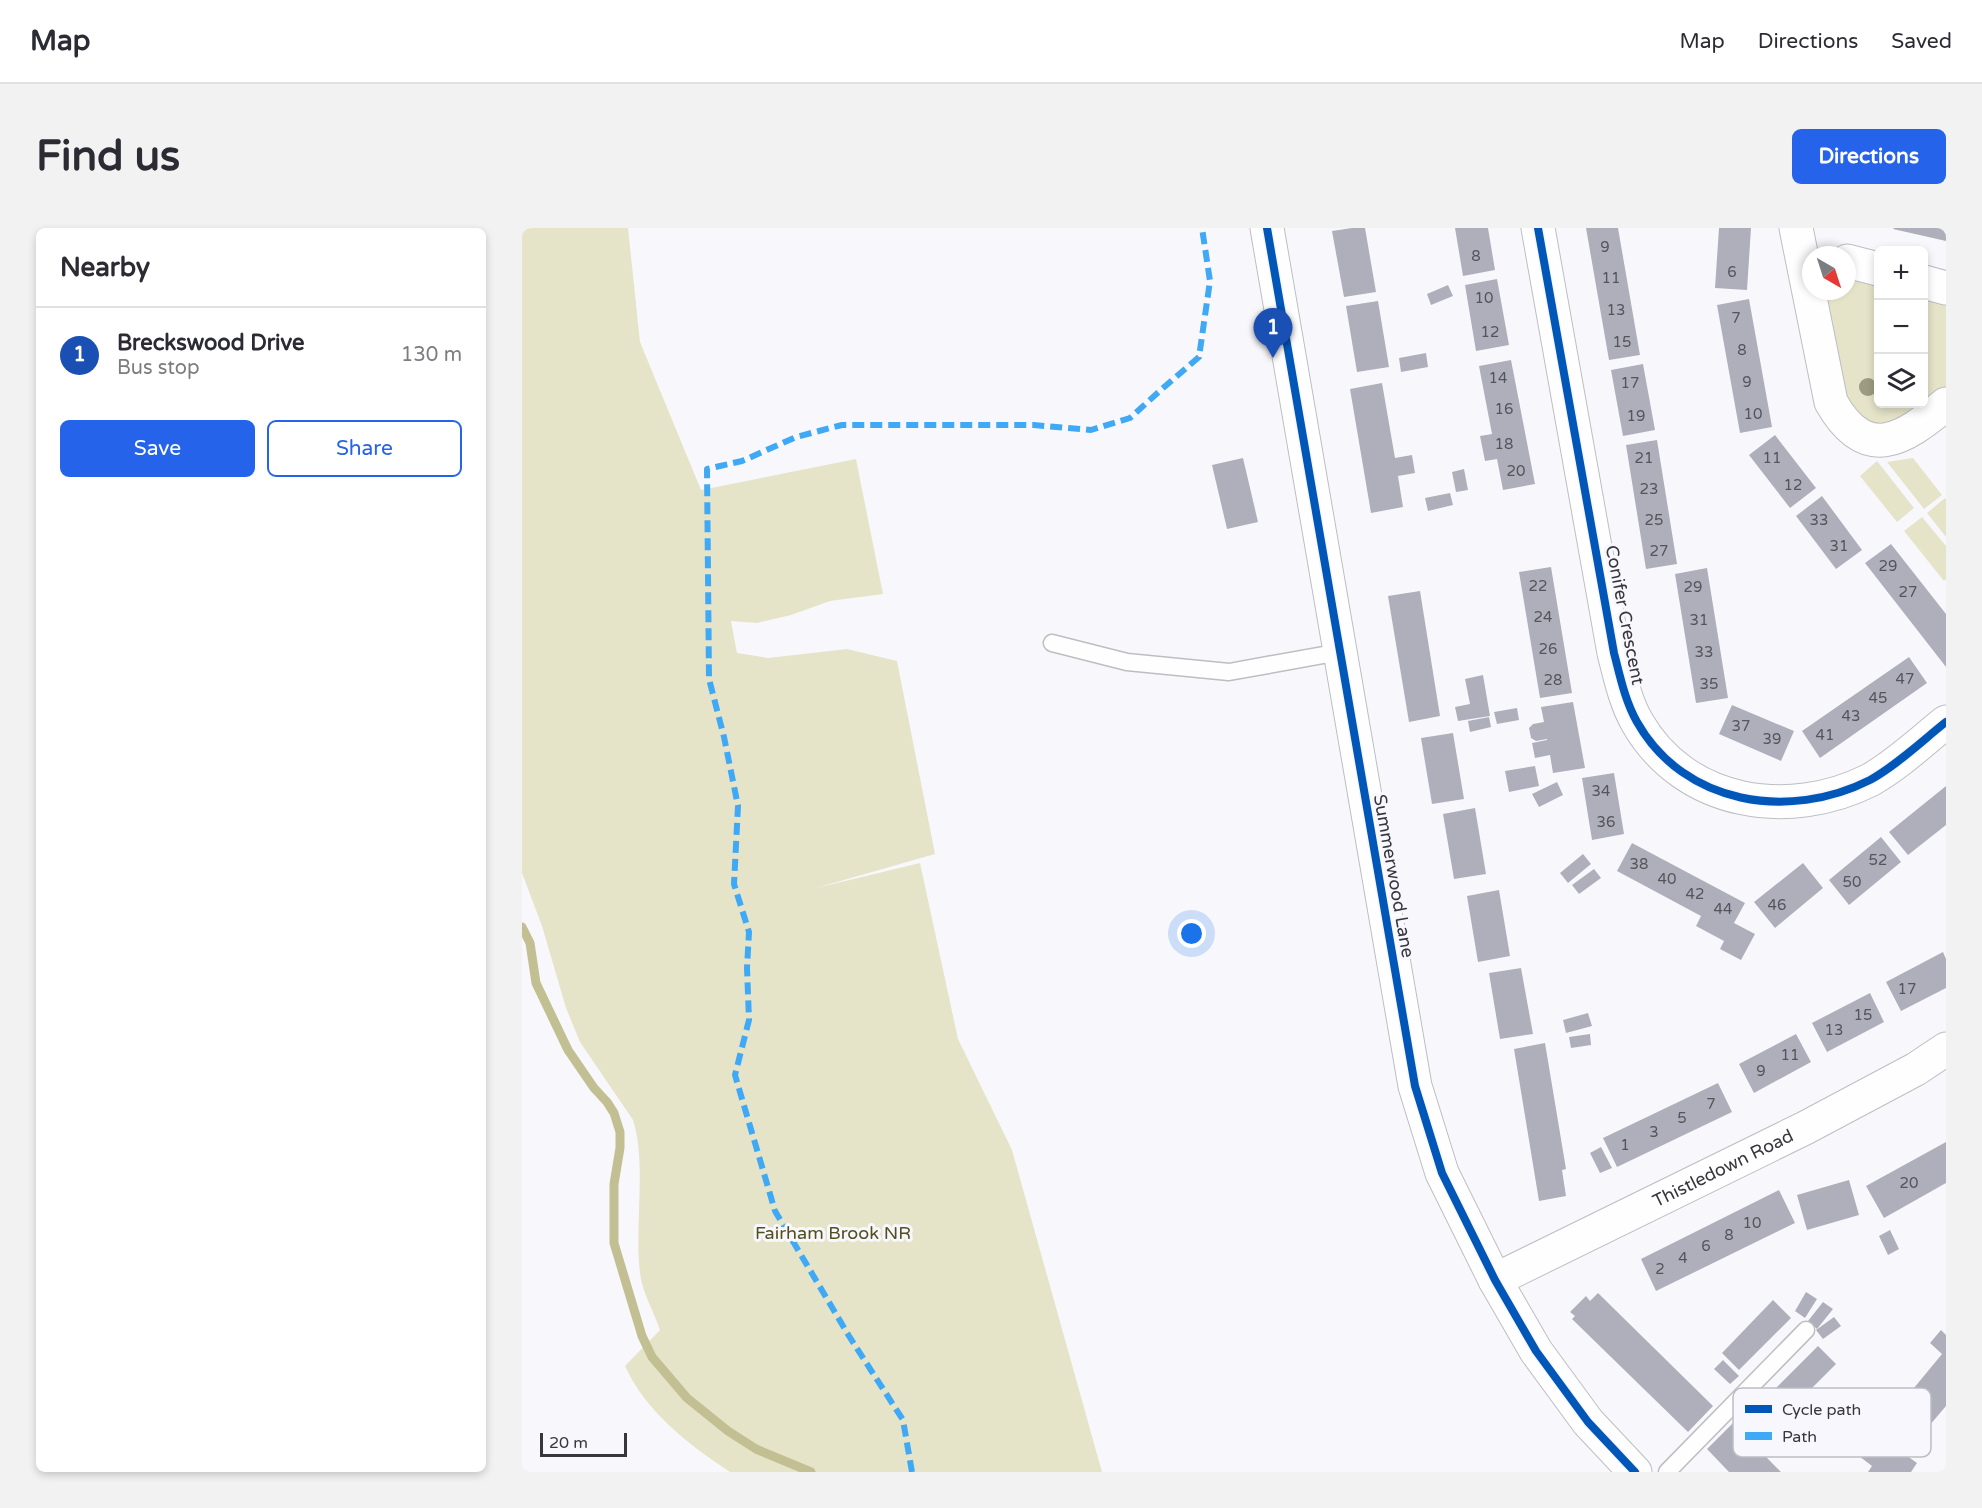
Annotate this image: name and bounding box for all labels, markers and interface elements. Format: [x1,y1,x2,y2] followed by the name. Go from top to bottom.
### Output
[30,24,90,58] text: Map
[1679,29,1725,54] text: Map
[1758,29,1858,54] text: Directions
[1891,29,1952,54] text: Saved
[1792,129,1946,184] button: Directions
[36,131,180,182] text: Find us
[1600,238,1610,256] house number: 9
[1802,246,1856,300] north arrow
[1874,246,1928,408] map controls
[1874,246,1928,300] button: +
[1471,247,1481,265] house number: 8
[60,252,150,283] text: Nearby
[1727,263,1737,281] house number: 6
[1602,269,1620,287] house number: 11
[1475,289,1493,307] house number: 10
[1874,300,1928,354] button: −
[1607,301,1625,319] house number: 13
[1254,308,1293,358] pin: 1
[1731,309,1741,327] house number: 7
[1481,323,1499,341] house number: 12
[117,330,305,356] text: Breckswood Drive
[1613,333,1631,351] house number: 15
[1737,341,1747,359] house number: 8
[73,343,86,367] text: 1
[401,343,462,367] text: 130 m
[1874,354,1928,408] button: layers
[117,356,200,380] text: Bus stop
[1489,369,1507,387] house number: 14
[1742,373,1752,391] house number: 9
[1621,374,1639,392] house number: 17
[1495,400,1513,418] house number: 16
[1744,405,1762,423] house number: 10
[1627,407,1645,425] house number: 19
[60,420,255,477] button: Save
[267,420,462,477] button: Share
[1495,435,1513,453] house number: 18
[1635,449,1653,467] house number: 21
[1763,449,1781,467] house number: 11
[1507,462,1525,480] house number: 20
[1784,476,1802,494] house number: 12
[1640,480,1658,498] house number: 23
[1645,511,1663,529] house number: 25
[1810,511,1828,529] house number: 33
[1830,537,1848,555] house number: 31
[1650,542,1668,560] house number: 27
[1601,543,1649,687] street label: Conifer Crescent
[1879,557,1897,575] house number: 29
[1529,577,1547,595] house number: 22
[1684,578,1702,596] house number: 29
[1899,583,1917,601] house number: 27
[1534,608,1552,626] house number: 24
[1690,611,1708,629] house number: 31
[1539,640,1557,658] house number: 26
[1695,643,1713,661] house number: 33
[1896,670,1914,688] house number: 47
[1544,671,1562,689] house number: 28
[1700,675,1718,693] house number: 35
[1869,689,1887,707] house number: 45
[1842,707,1860,725] house number: 43
[1732,717,1750,735] house number: 37
[1816,726,1834,744] house number: 41
[1763,730,1781,748] house number: 39
[1592,782,1610,800] house number: 34
[1369,792,1419,960] street label: Summerwood Lane
[1597,813,1615,831] house number: 36
[1869,851,1887,869] house number: 52
[1630,855,1648,873] house number: 38
[1658,870,1676,888] house number: 40
[1843,873,1861,891] house number: 50
[1686,885,1704,903] house number: 42
[1768,896,1786,914] house number: 46
[1714,900,1732,918] house number: 44
[1177,919,1206,948] your location
[1898,980,1916,998] house number: 17
[1854,1006,1872,1024] house number: 15
[1825,1021,1843,1039] house number: 13
[1781,1046,1799,1064] house number: 11
[1756,1062,1766,1080] house number: 9
[1706,1095,1716,1113] house number: 7
[1677,1109,1687,1127] house number: 5
[1649,1123,1659,1141] house number: 3
[1649,1124,1797,1212] street label: Thistledown Road
[1620,1136,1630,1154] house number: 1
[1900,1174,1918,1192] house number: 20
[1743,1214,1761,1232] house number: 10
[755,1222,911,1244] park label: Fairham Brook NR
[1724,1226,1734,1244] house number: 8
[1701,1237,1711,1255] house number: 6
[1678,1249,1688,1267] house number: 4
[1655,1260,1665,1278] house number: 2
[1733,1388,1931,1457] legend
[1782,1400,1861,1420] text: Cycle path
[1782,1427,1817,1447] text: Path
[540,1430,627,1458] scale bar
[549,1433,588,1453] text: 20 m

